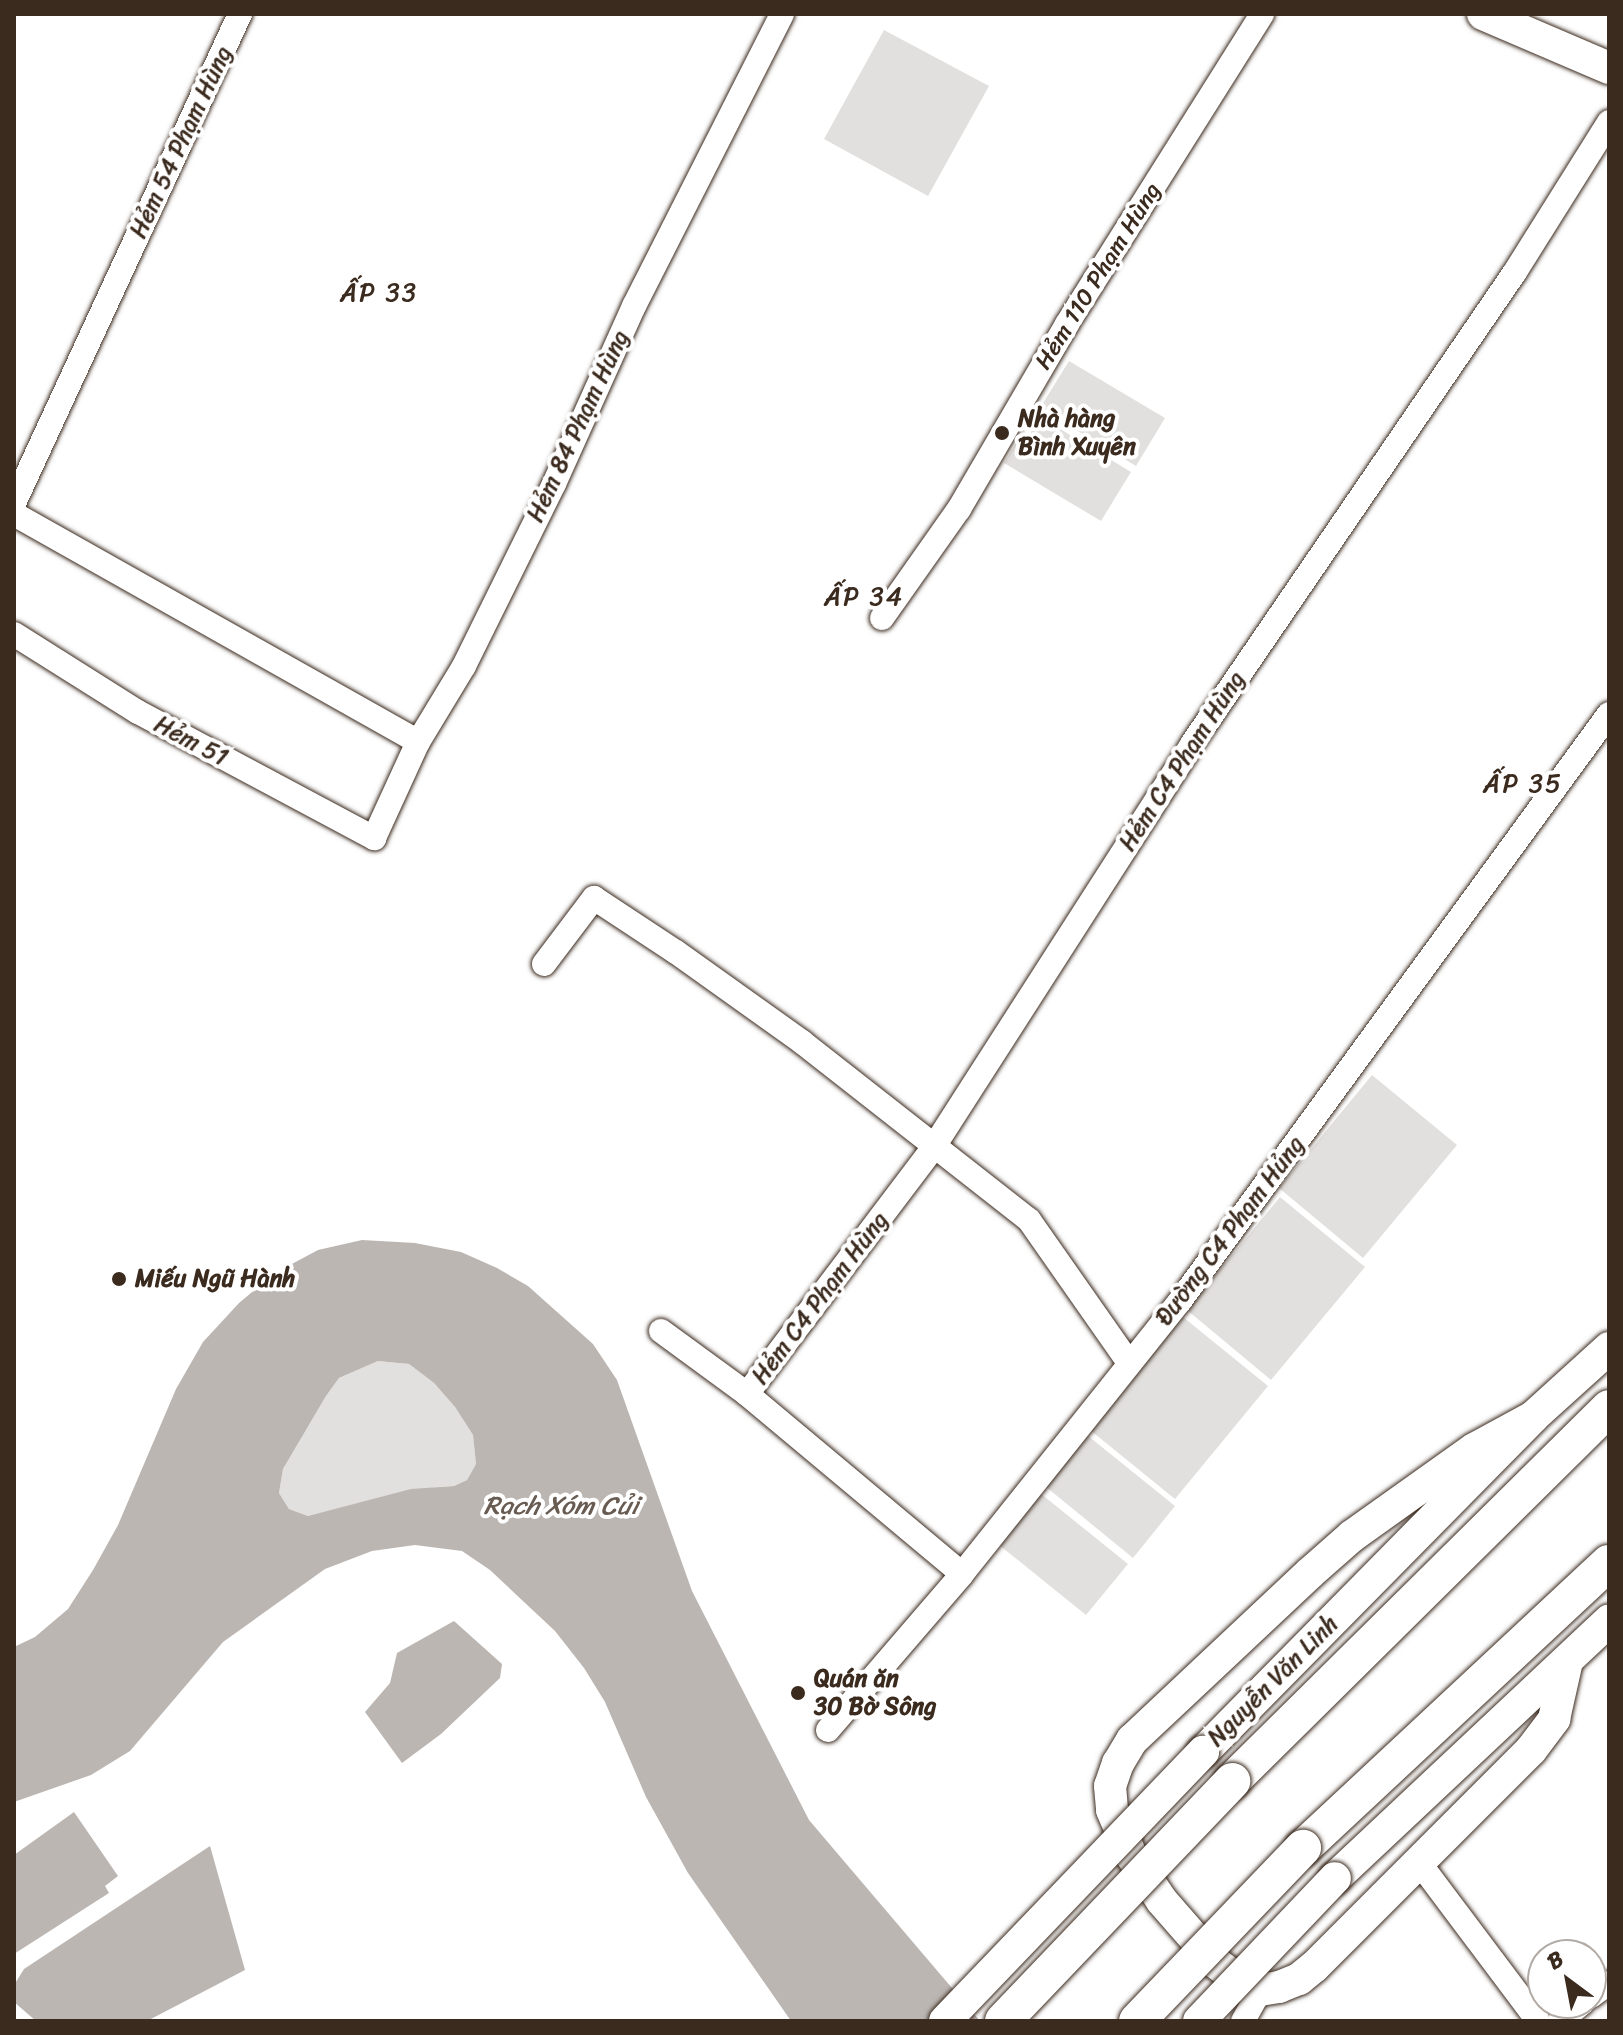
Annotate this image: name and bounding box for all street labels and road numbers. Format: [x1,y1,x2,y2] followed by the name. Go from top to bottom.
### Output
[124,41,238,243] street label: Hẻm 54 Phạm Hùng
[1029,177,1167,375] street label: Hẻm 110 Phạm Hùng
[521,325,635,527] street label: Hẻm 84 Phạm Hùng
[1113,666,1251,856] street label: Hẻm C4 Phạm Hùng
[149,710,233,772] street label: Hẻm 51
[1149,1131,1311,1331] street label: Đường C4 Phạm Hủng
[746,1206,894,1390] street label: Hẻm C4 Phạm Hùng
[1202,1610,1344,1752] street label: Nguyễn Văn Linh

